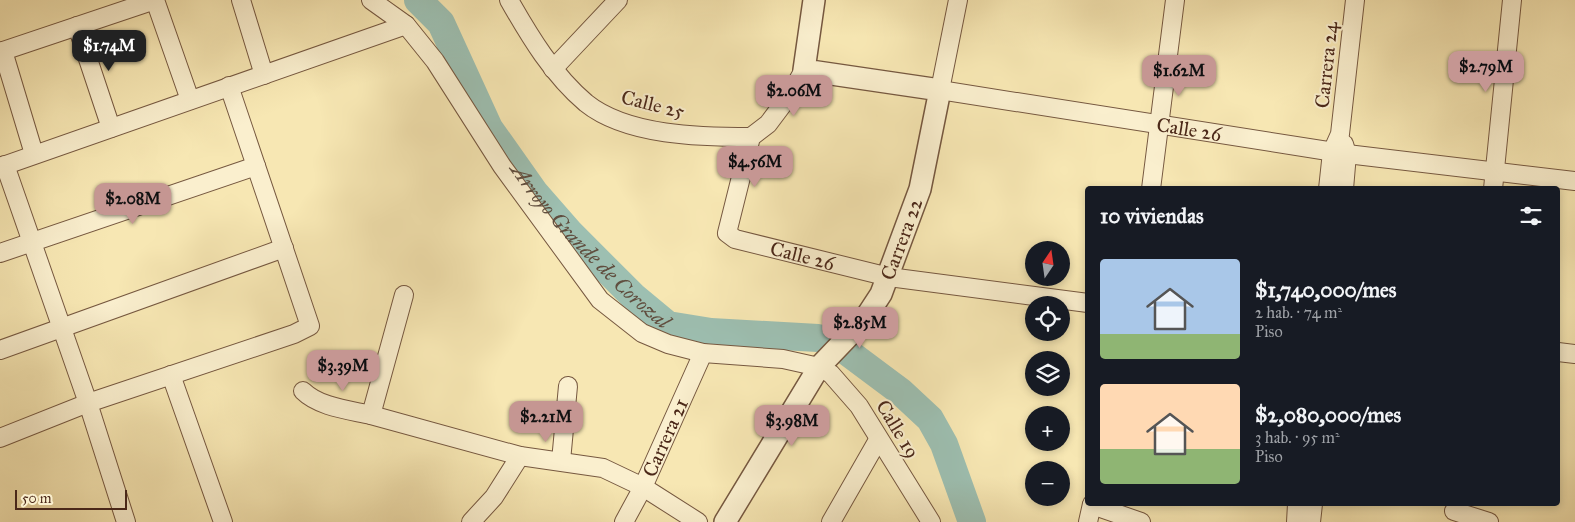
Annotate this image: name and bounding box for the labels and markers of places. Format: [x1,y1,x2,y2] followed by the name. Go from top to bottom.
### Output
[68,30,150,72] pin: $1.74M
[1445,51,1527,93] pin: $2.79M
[1138,54,1220,97] pin: $1.62M
[753,74,835,117] pin: $2.06M
[714,146,796,188] pin: $4.56M
[92,182,174,225] pin: $2.08M
[819,306,901,349] pin: $2.85M
[302,350,384,392] pin: $3.39M
[505,400,587,443] pin: $2.21M
[751,404,833,447] pin: $3.98M

